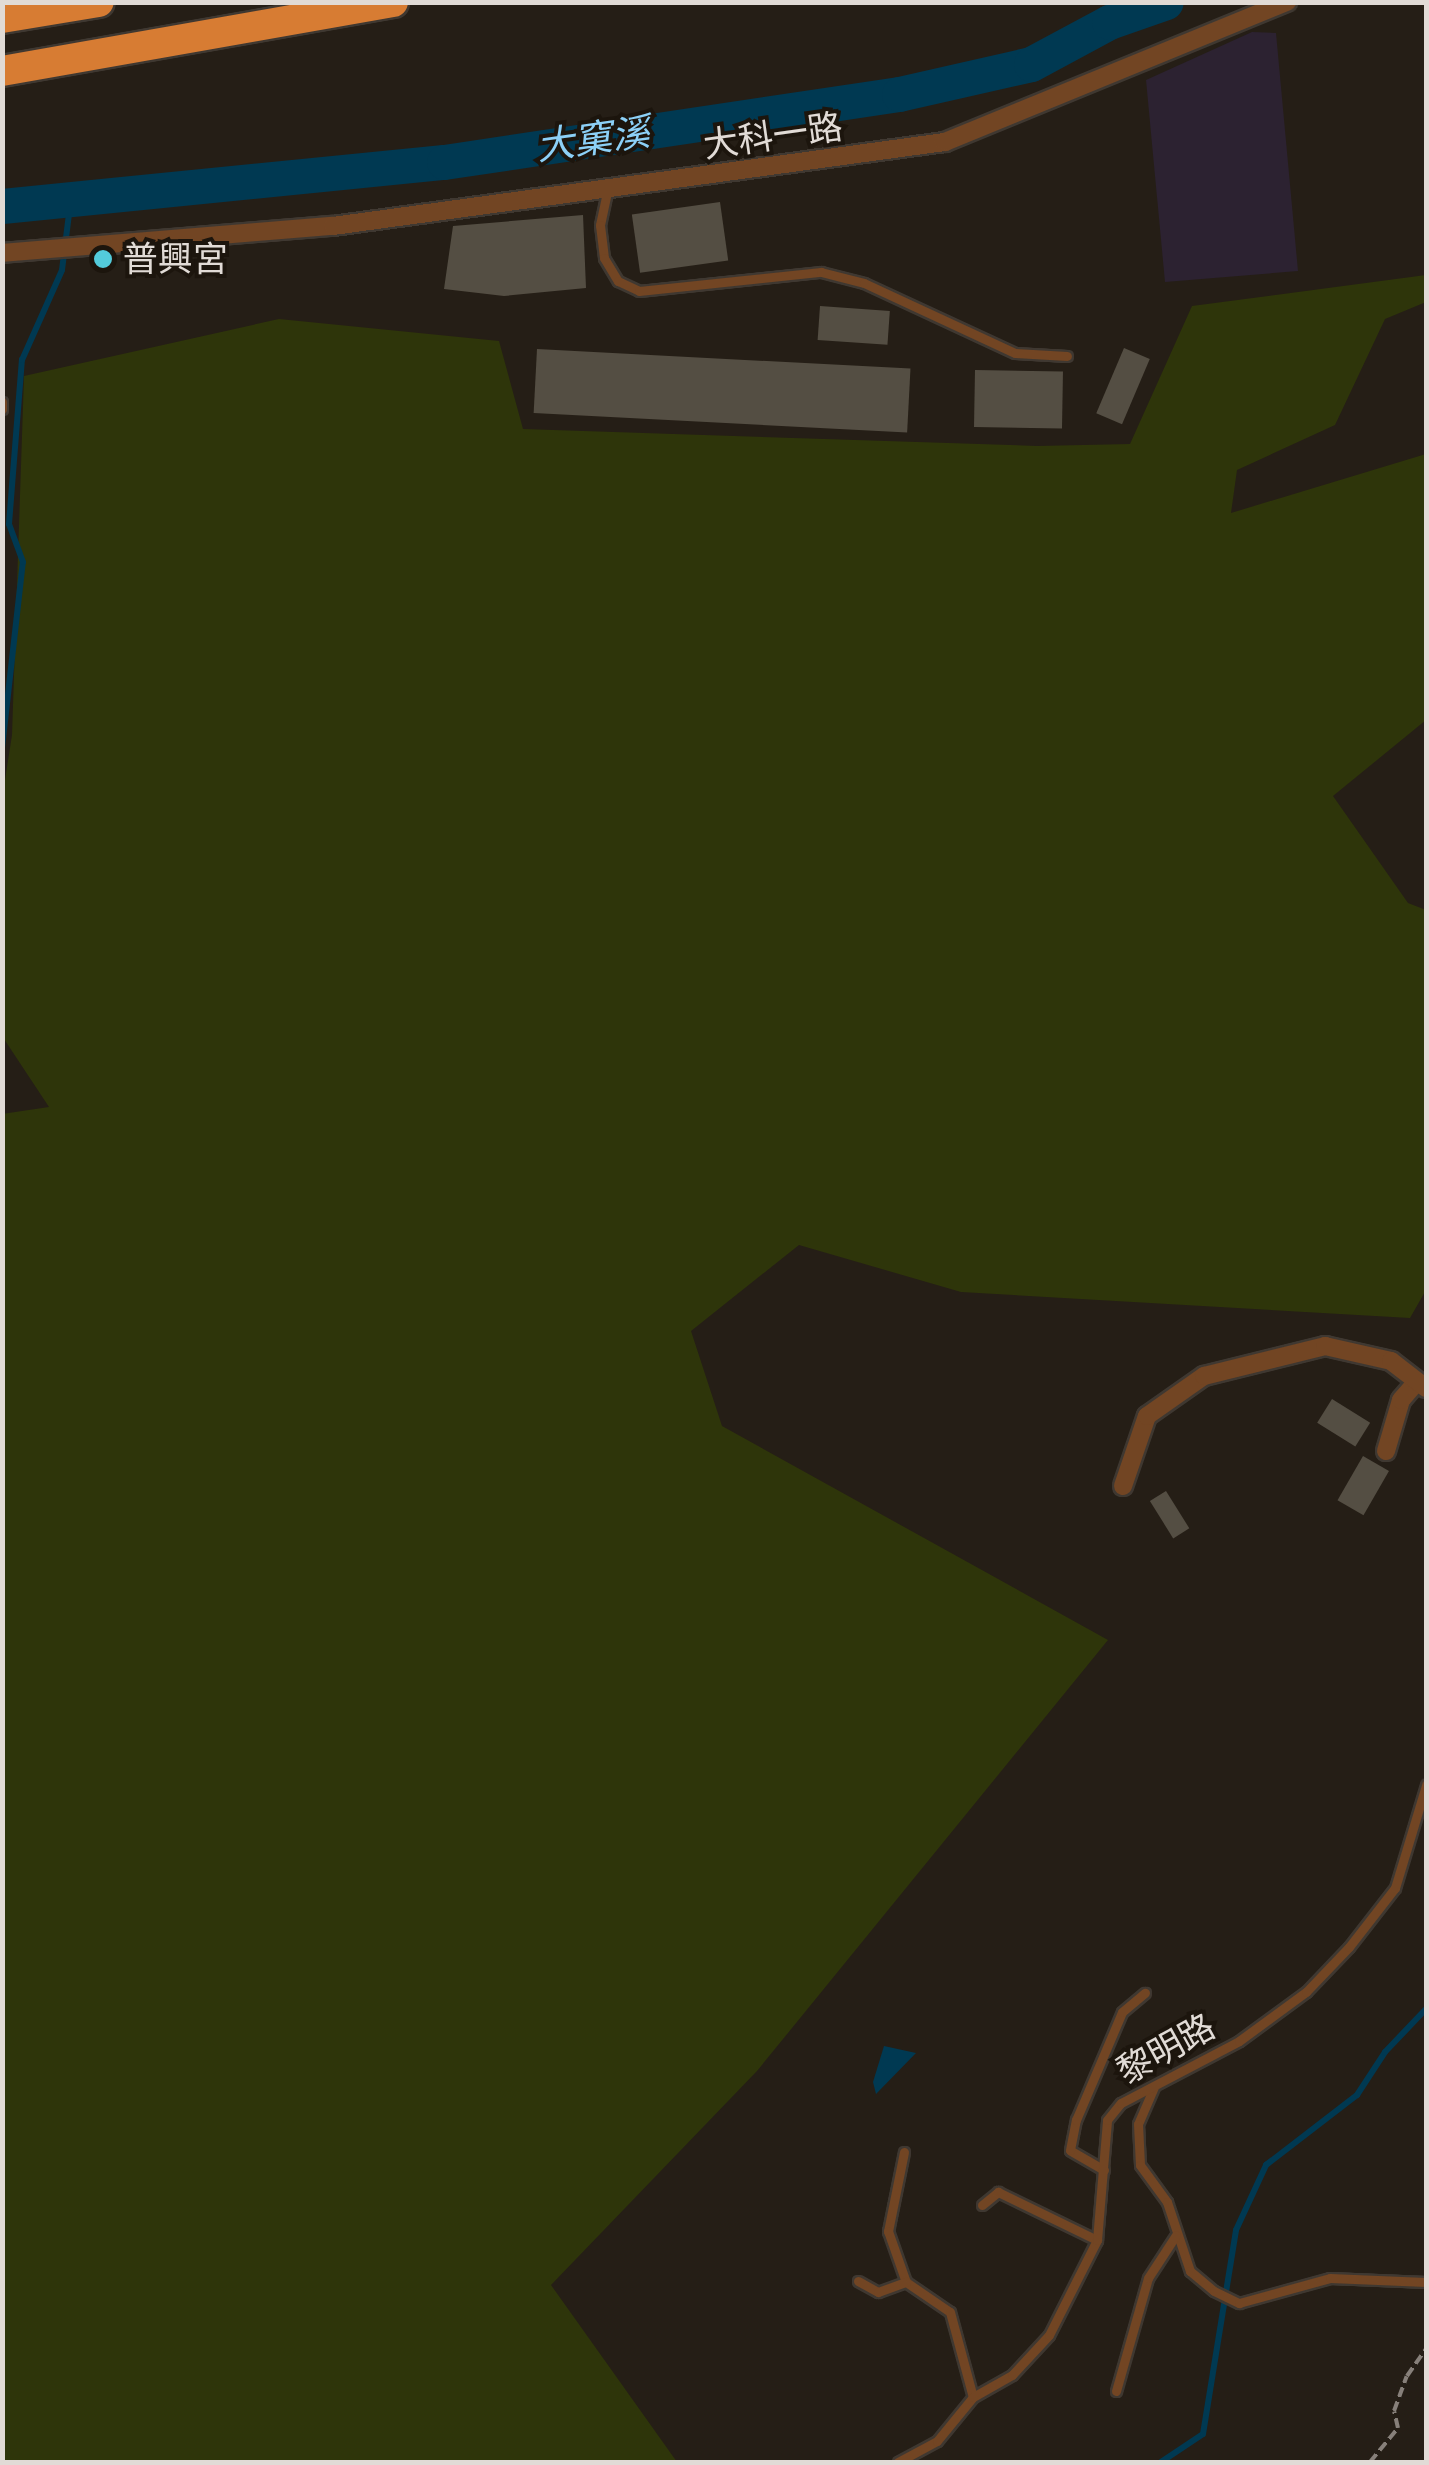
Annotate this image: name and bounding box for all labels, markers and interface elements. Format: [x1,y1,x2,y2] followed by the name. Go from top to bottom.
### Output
[701,105,845,167] street label: 大科一路
[533,109,653,171] water label: 大窠溪
[123,238,228,280] place label: 普興宮
[92,248,114,270] marker: 普興宮
[1110,2005,1222,2093] street label: 黎明路

